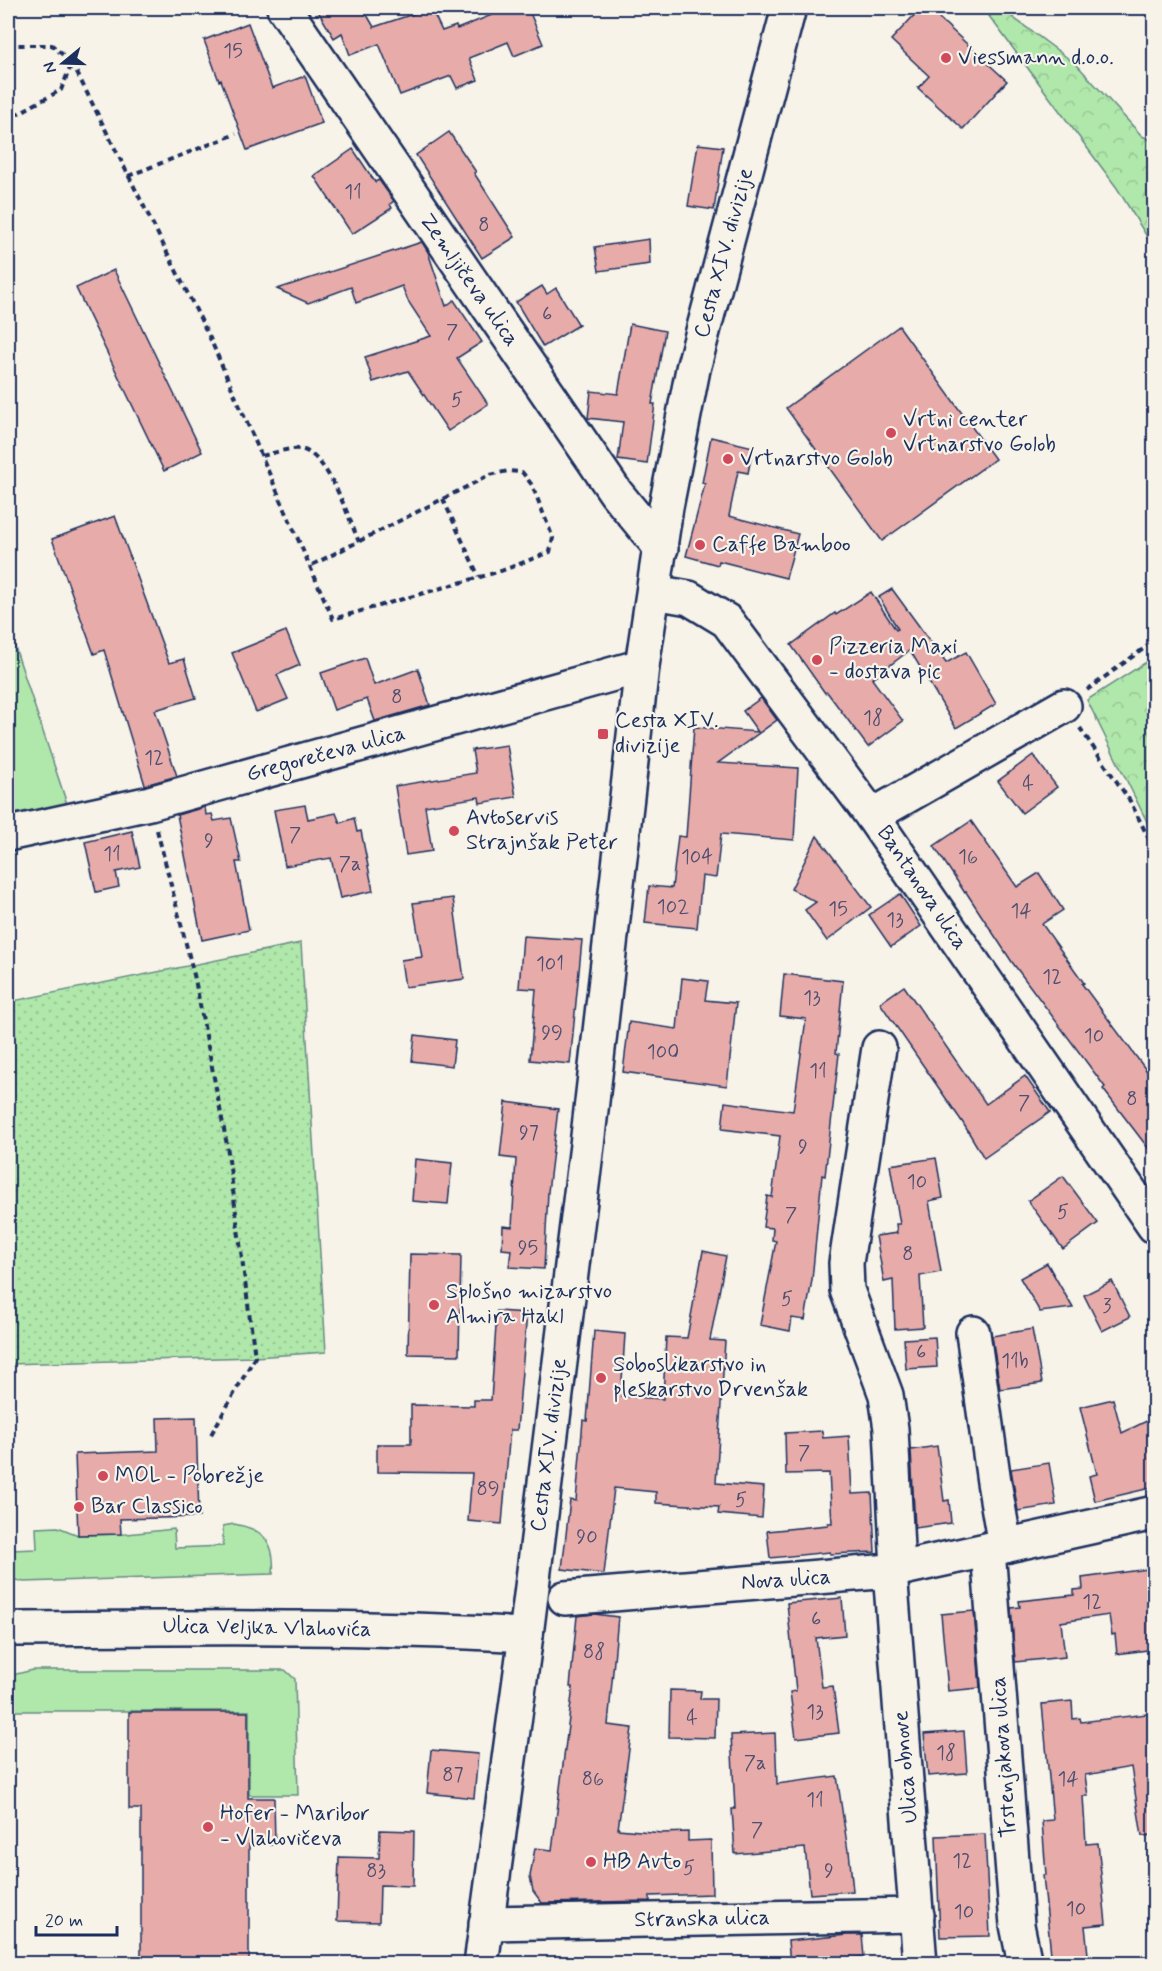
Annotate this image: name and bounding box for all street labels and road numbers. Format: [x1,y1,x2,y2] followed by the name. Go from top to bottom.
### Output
[688,165,760,341] street label: Cesta XIV. divizije
[413,208,525,352] street label: Zemljičeva ulica
[243,719,409,792] street label: Gregorečeva ulica
[870,820,974,956] street label: Bantanova ulica
[524,1356,574,1534] street label: Cesta XIV. divizije
[740,1563,832,1597] street label: Nova ulica
[162,1612,372,1644] street label: Ulica Veljka Vlahovića
[984,1675,1025,1839] street label: Trstenjakova ulica
[887,1709,925,1825] street label: Ulica obnove
[634,1904,770,1934] street label: Stranska ulica

